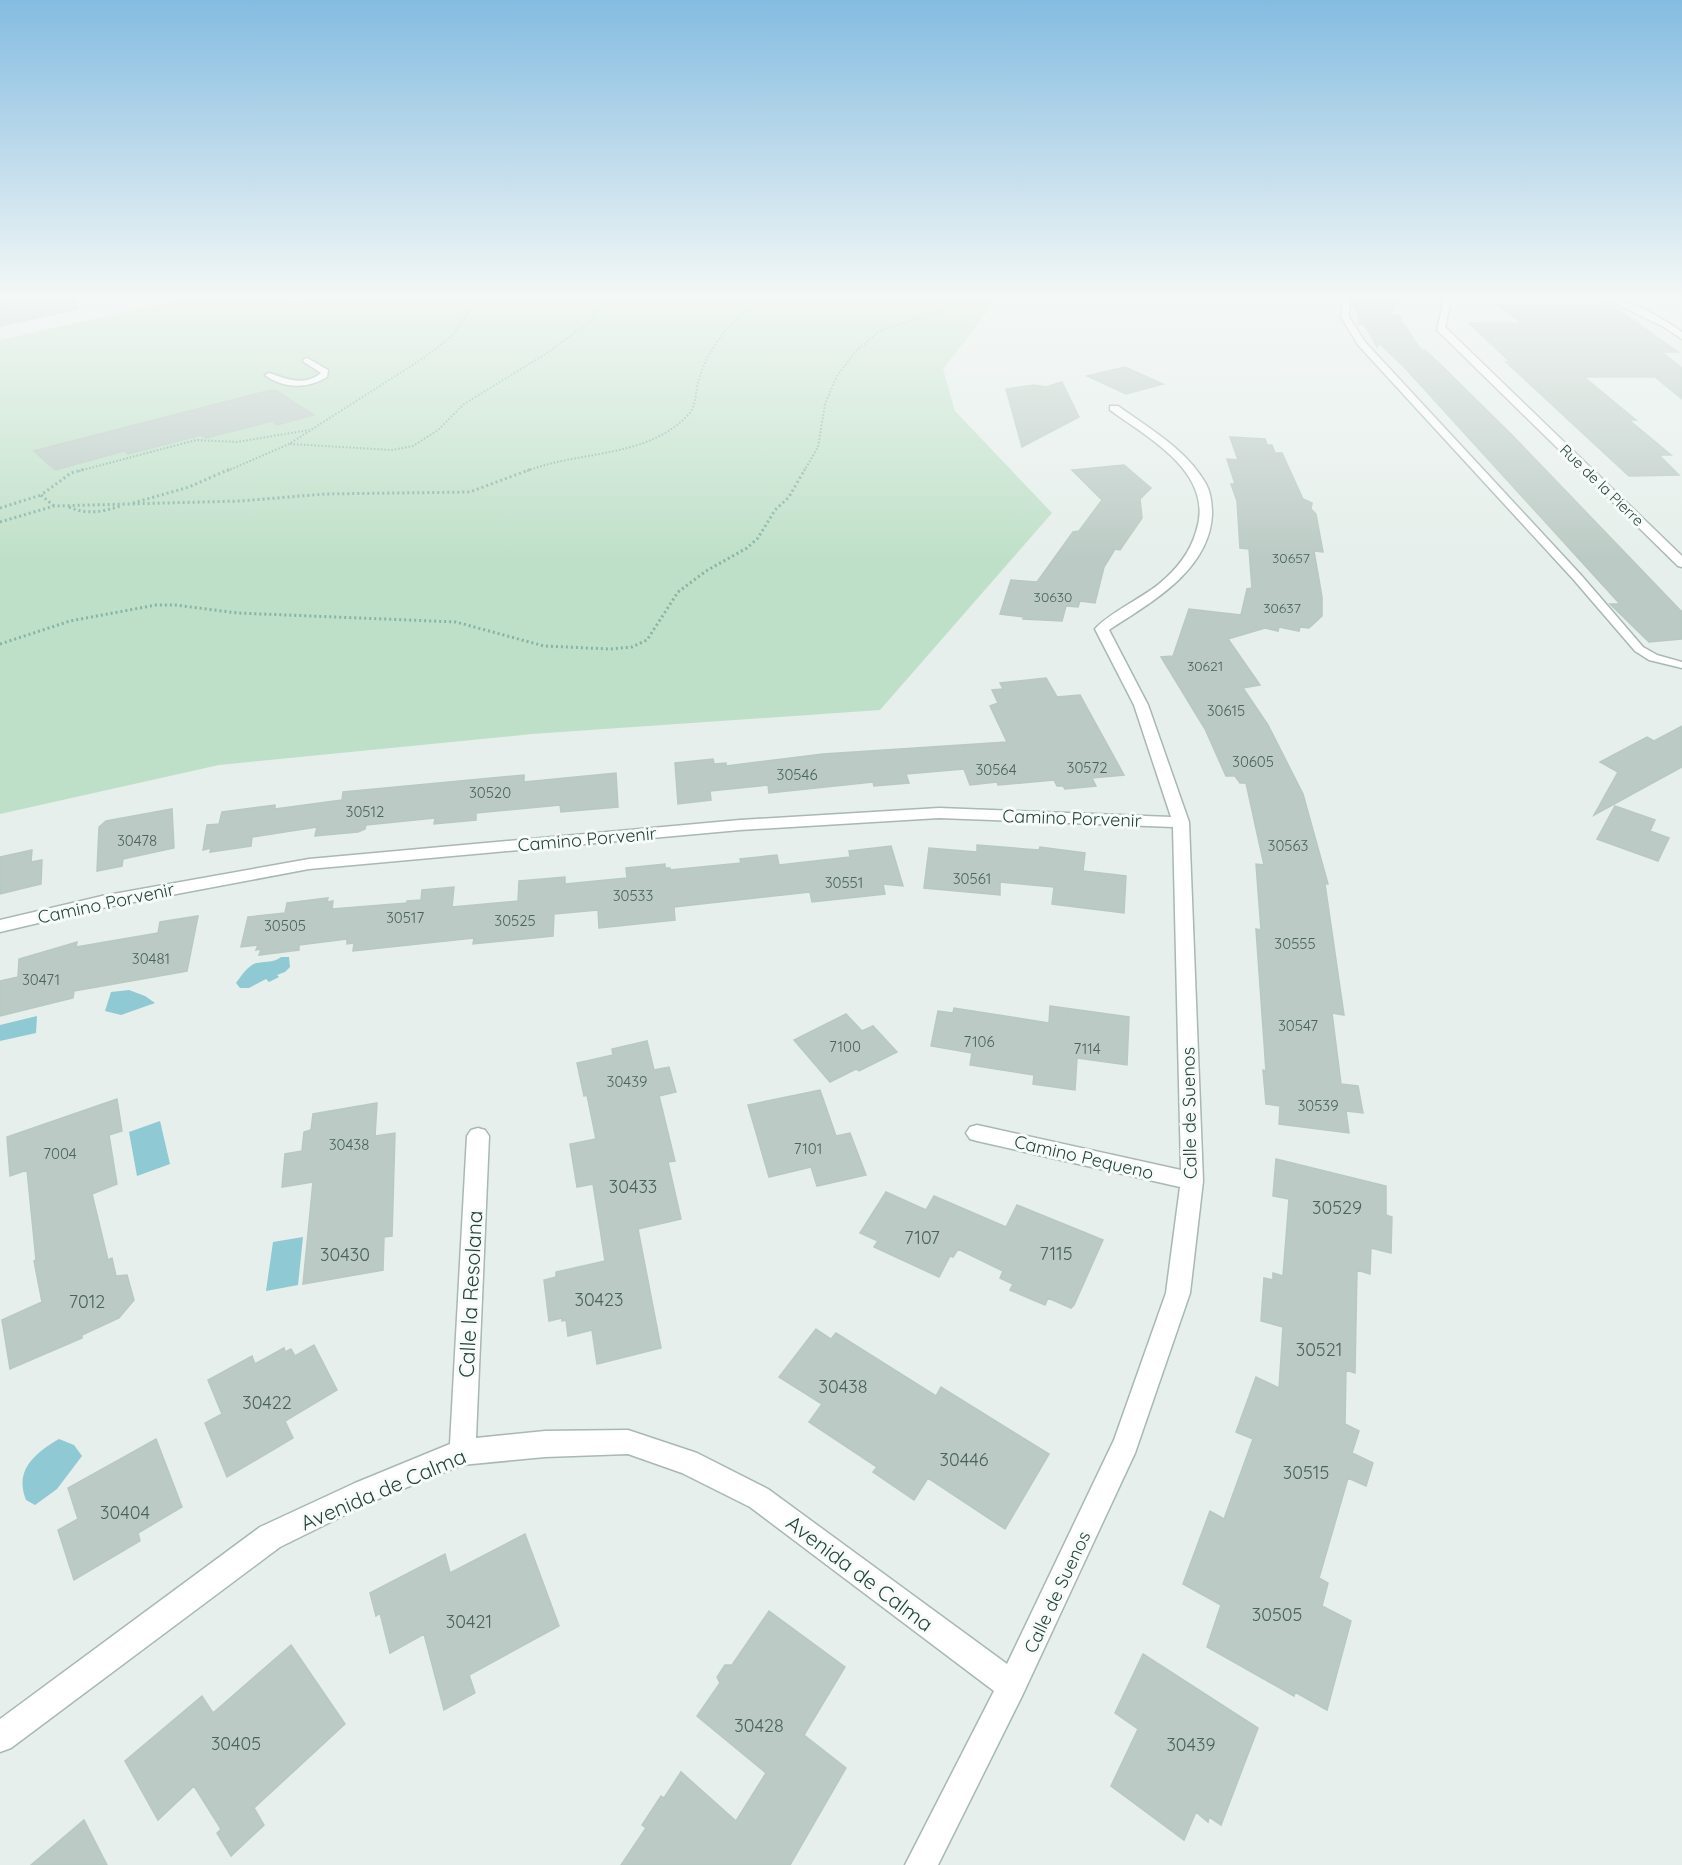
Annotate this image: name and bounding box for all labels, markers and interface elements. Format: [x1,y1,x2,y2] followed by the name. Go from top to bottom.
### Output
[1556,440,1648,530] street label: Rue de la Pierre
[1272,549,1310,567] house number: 30657
[1034,588,1072,606] house number: 30630
[1263,599,1301,617] house number: 30637
[1187,657,1223,675] house number: 30621
[1207,701,1245,720] house number: 30615
[1232,752,1274,771] house number: 30605
[1067,758,1107,777] house number: 30572
[975,760,1017,779] house number: 30564
[777,765,817,784] house number: 30546
[469,783,511,802] house number: 30520
[346,802,384,821] house number: 30512
[1002,804,1142,832] street label: Camino Porvenir
[517,821,657,857] street label: Camino Porvenir
[117,831,157,850] house number: 30478
[1268,836,1309,855] house number: 30563
[953,869,991,888] house number: 30561
[825,873,863,892] house number: 30551
[36,877,177,929] street label: Camino Porvenir
[613,886,653,905] house number: 30533
[386,908,424,927] house number: 30517
[494,911,536,930] house number: 30525
[264,916,306,935] house number: 30505
[1274,934,1316,953] house number: 30555
[132,949,170,968] house number: 30481
[22,970,60,989] house number: 30471
[1278,1016,1318,1035] house number: 30547
[964,1032,994,1051] house number: 7106
[829,1037,861,1056] house number: 7100
[1073,1039,1101,1058] house number: 7114
[1176,1047,1202,1179] street label: Calle de Suenos
[607,1072,647,1091] house number: 30439
[1297,1096,1339,1115] house number: 30539
[1012,1130,1156,1184] street label: Camino Pequeno
[329,1135,369,1154] house number: 30438
[794,1139,822,1158] house number: 7101
[43,1144,77,1163] house number: 7004
[609,1175,657,1198] house number: 30433
[1312,1196,1362,1219] house number: 30529
[453,1210,487,1378] street label: Calle la Resolana
[904,1226,940,1249] house number: 7107
[1039,1242,1073,1265] house number: 7115
[320,1243,370,1266] house number: 30430
[574,1288,624,1311] house number: 30423
[69,1290,105,1313] house number: 7012
[1296,1338,1342,1361] house number: 30521
[819,1375,867,1398] house number: 30438
[242,1391,292,1414] house number: 30422
[296,1442,470,1536] street label: Avenida de Calma
[940,1448,989,1471] house number: 30446
[1283,1461,1329,1484] house number: 30515
[100,1501,150,1524] house number: 30404
[781,1509,939,1637] street label: Avenida de Calma
[1019,1527,1095,1657] street label: Calle de Suenos
[1252,1603,1302,1626] house number: 30505
[446,1610,492,1633] house number: 30421
[734,1714,784,1737] house number: 30428
[211,1732,261,1755] house number: 30405
[1166,1733,1216,1756] house number: 30439

